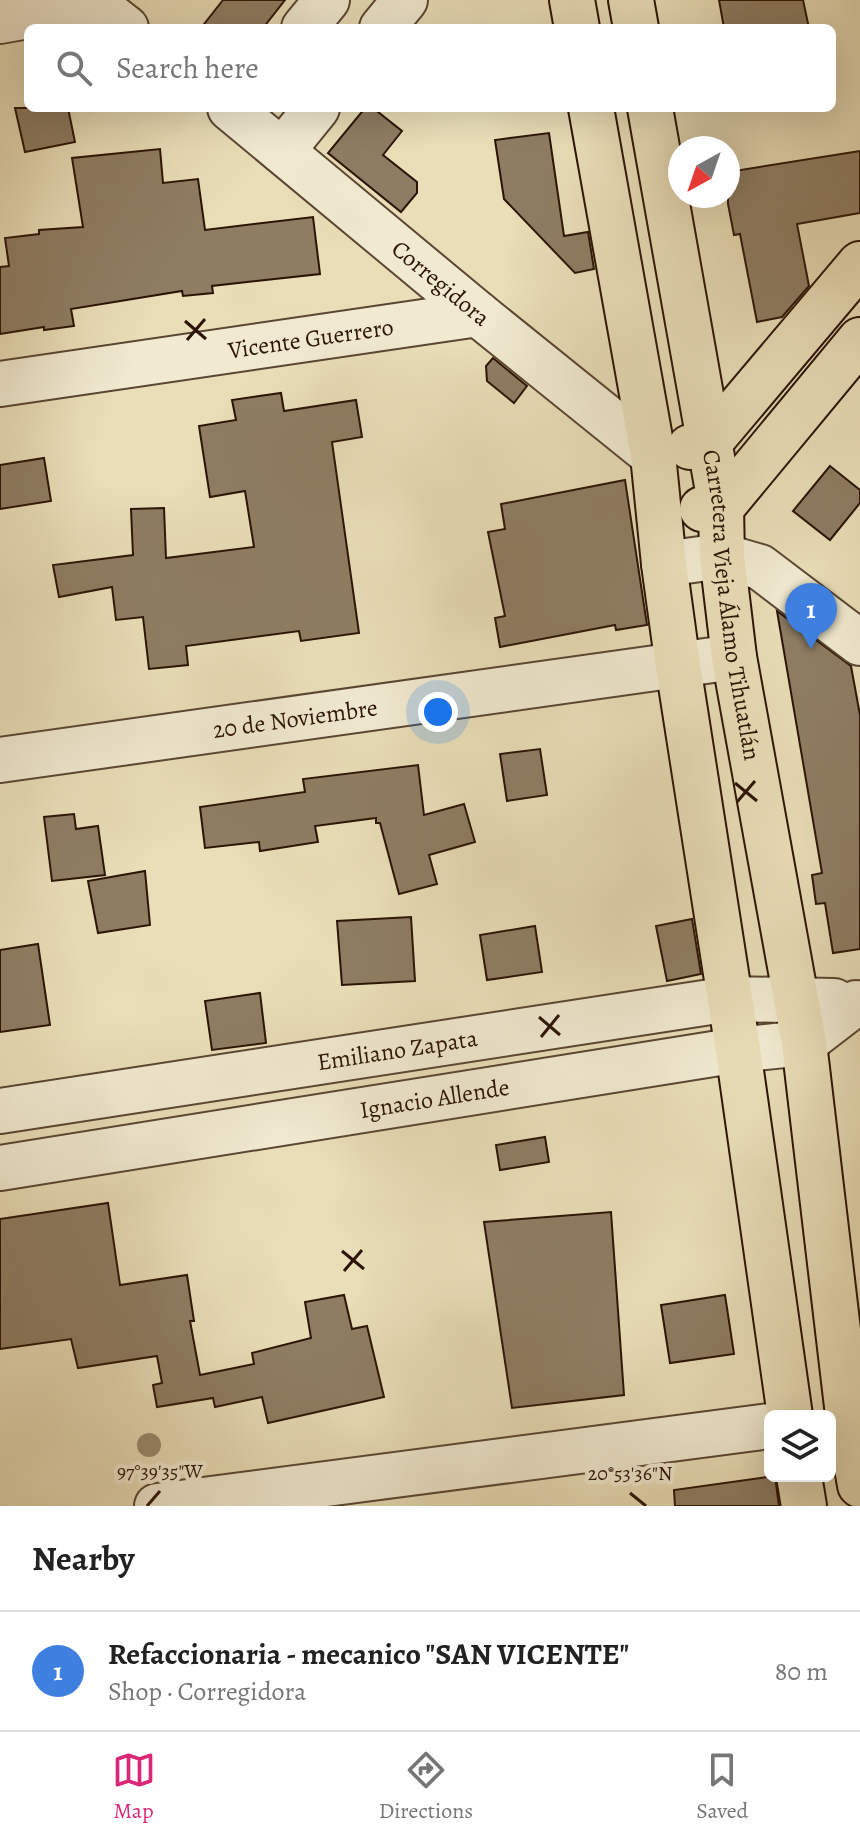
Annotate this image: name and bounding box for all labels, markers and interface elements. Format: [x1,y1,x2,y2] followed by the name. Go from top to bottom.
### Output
[24,24,836,112] search box
[52,46,96,90] icon: search
[116,48,259,88] text: Search here
[668,136,740,208] north arrow
[385,233,497,334] street label: Corregidora
[225,311,396,367] street label: Vicente Guerrero
[695,447,768,763] street label: Carretera Vieja Álamo Tihuatlán
[785,583,837,649] pin: 1
[211,691,379,746] street label: 20 de Noviembre
[418,692,458,732] your location
[315,1022,481,1078] street label: Emiliano Zapata
[357,1071,512,1126] street label: Ignacio Allende
[764,1410,836,1482] map controls
[764,1410,836,1482] button: layers
[117,1458,203,1485] text: 97°39'35"W
[588,1460,672,1487] text: 20°53'36"N
[32,1535,135,1582] text: Nearby
[108,1634,629,1674] text: Refaccionaria - mecanico "SAN VICENTE"
[53,1654,63,1689] text: 1
[775,1654,828,1689] text: 80 m
[108,1674,306,1709] text: Shop · Corregidora
[112,1748,156,1826] tab: Map
[379,1748,473,1826] tab: Directions
[696,1748,748,1826] tab: Saved

